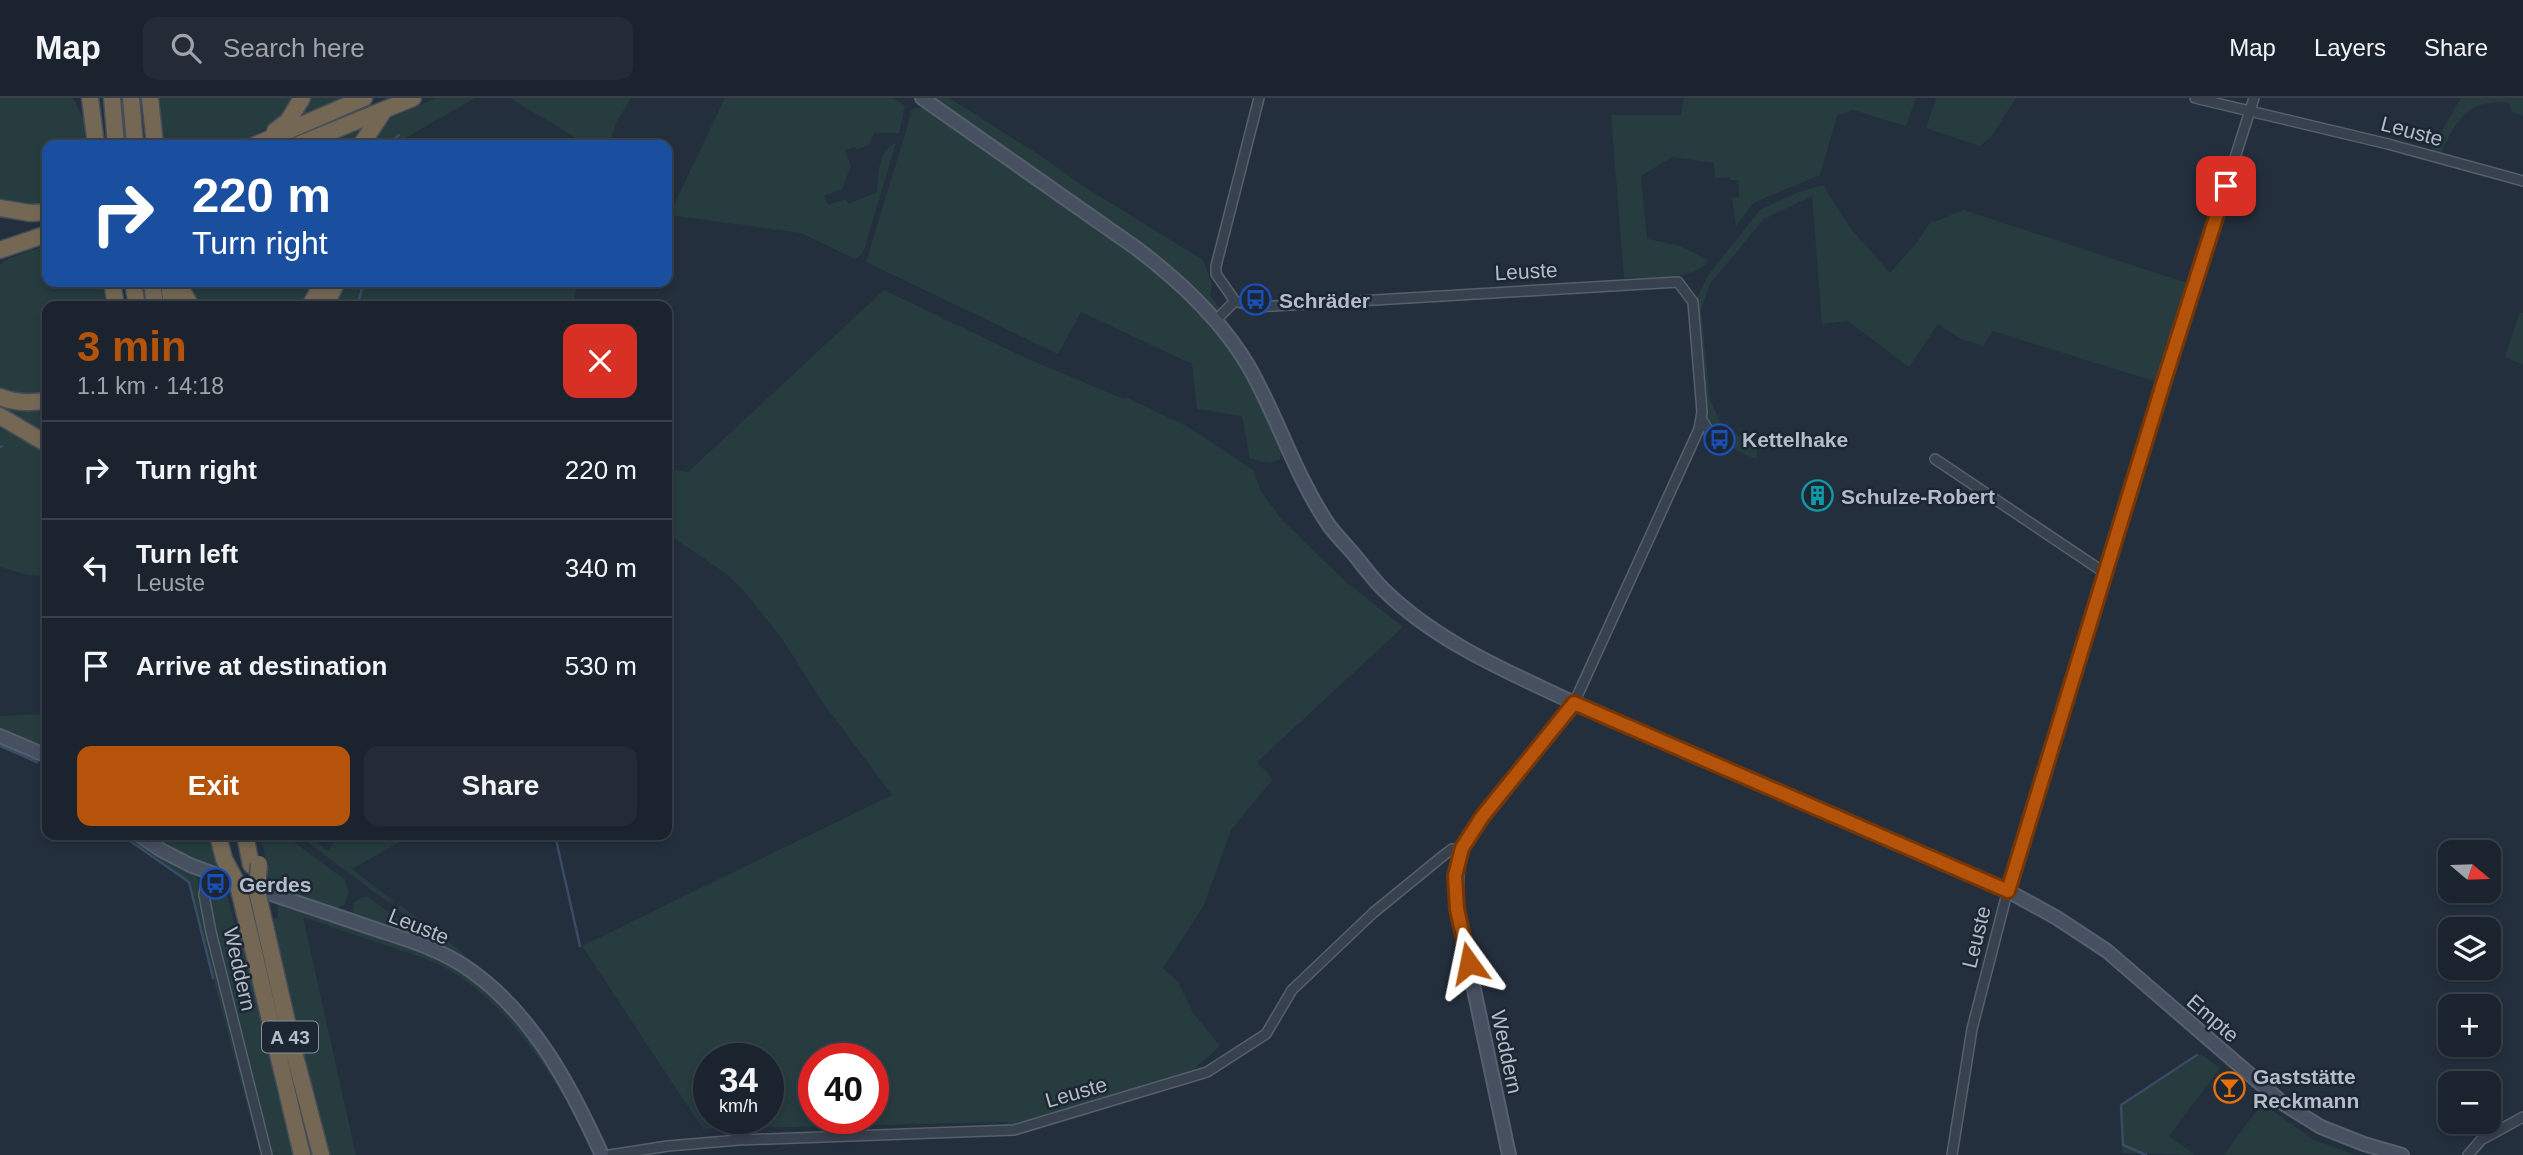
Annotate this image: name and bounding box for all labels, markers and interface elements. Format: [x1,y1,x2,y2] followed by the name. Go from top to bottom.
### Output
[143,17,633,80] search box
[35,29,101,66] text: Map
[167,29,205,67] icon: search
[223,33,365,63] text: Search here
[2229,34,2276,61] text: Map
[2314,34,2386,61] text: Layers
[2424,34,2488,61] text: Share
[2379,112,2445,150] street label: Leuste
[2196,156,2256,216] pin
[2207,167,2245,205] icon: arrive
[77,168,168,259] icon: right
[192,168,331,222] text: 220 m
[192,225,328,261] text: Turn right
[1494,258,1558,284] street label: Leuste
[1239,283,1273,317] bus stop icon: Schräder
[1279,289,1370,312] place label: Schräder
[77,323,187,370] text: 3 min
[563,324,637,398] button: close
[77,373,224,399] text: 1.1 km · 14:18
[1702,422,1736,456] bus stop icon: Kettelhake
[1742,428,1848,451] place label: Kettelhake
[77,451,115,489] icon: right
[136,455,257,485] text: Turn right
[565,455,637,485] text: 220 m
[1801,479,1835,513] building icon: Schulze-Robert
[1841,485,1995,508] place label: Schulze-Robert
[136,539,238,569] text: Turn left
[77,549,115,587] icon: left
[565,553,637,583] text: 340 m
[136,570,205,596] text: Leuste
[77,647,115,685] icon: arrive
[136,651,387,681] text: Arrive at destination
[565,651,637,681] text: 530 m
[77,746,350,826] button: Exit
[364,746,637,826] button: Share
[2438,840,2501,903] north arrow
[2438,840,2501,1134] map controls
[199,867,233,901] bus stop icon: Gerdes
[239,873,311,896] place label: Gerdes
[385,904,453,948] street label: Leuste
[1957,904,1995,970] street label: Leuste
[2438,917,2501,980] button: layers
[219,925,261,1013] street label: Weddern
[1432,926,1506,1000] position arrow
[2183,989,2243,1047] street label: Empte
[2438,994,2501,1057] button: +
[1487,1008,1527,1096] street label: Weddern
[262,1021,318,1052] road number: A 43
[798,1043,889,1134] speed limit sign: 40
[719,1060,758,1099] text: 34
[2253,1065,2359,1112] place label: Gaststätte Reckmann
[2213,1071,2247,1105] bar icon: Gaststätte Reckmann
[2438,1071,2501,1134] button: −
[1043,1072,1109,1112] street label: Leuste
[719,1096,758,1116] text: km/h

